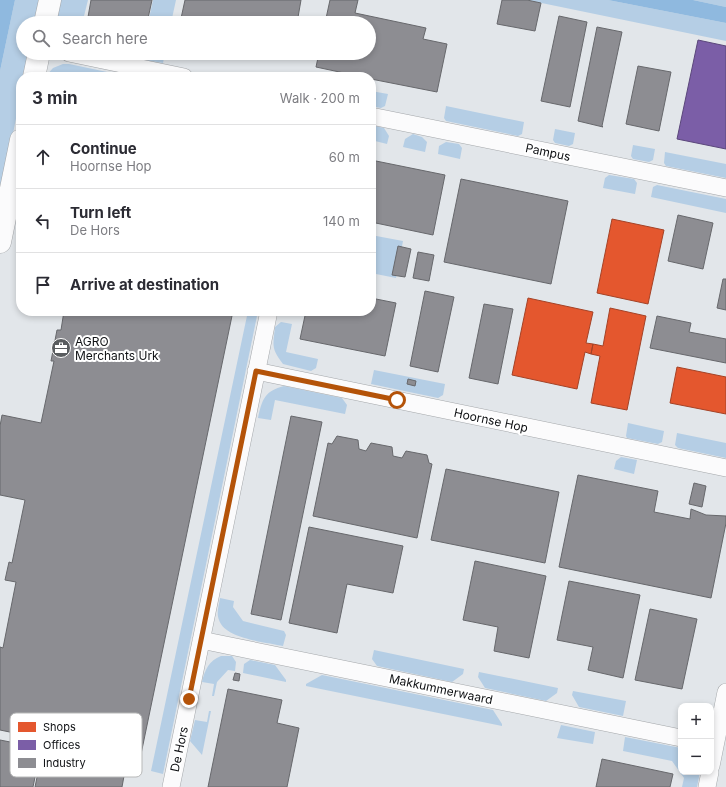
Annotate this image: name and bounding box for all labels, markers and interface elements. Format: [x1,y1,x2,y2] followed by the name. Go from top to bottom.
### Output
[16,16,376,60] search box
[30,27,52,49] icon: search
[62,29,148,48] text: Search here
[32,88,78,108] text: 3 min
[280,90,360,106] text: Walk · 200 m
[70,139,137,158] text: Continue
[524,140,572,164] street label: Pampus
[32,146,54,168] icon: ahead
[329,149,360,165] text: 60 m
[70,158,152,174] text: Hoornse Hop
[70,203,131,222] text: Turn left
[32,210,54,232] icon: left
[323,213,360,229] text: 140 m
[70,222,120,238] text: De Hors
[32,274,54,296] icon: arrive
[70,275,219,294] text: Arrive at destination
[75,334,159,363] place label: AGRO Merchants Urk
[50,337,72,359] office icon: AGRO Merchants Urk
[388,391,406,409] route start
[453,405,529,435] street label: Hoornse Hop
[388,671,494,707] street label: Makkummerwaard
[180,690,198,708] route end
[678,703,714,775] map controls
[678,703,714,739] button: +
[10,713,142,777] legend
[43,720,76,734] text: Shops
[167,725,191,773] street label: De Hors
[43,738,80,752] text: Offices
[678,739,714,775] button: −
[43,756,86,770] text: Industry

